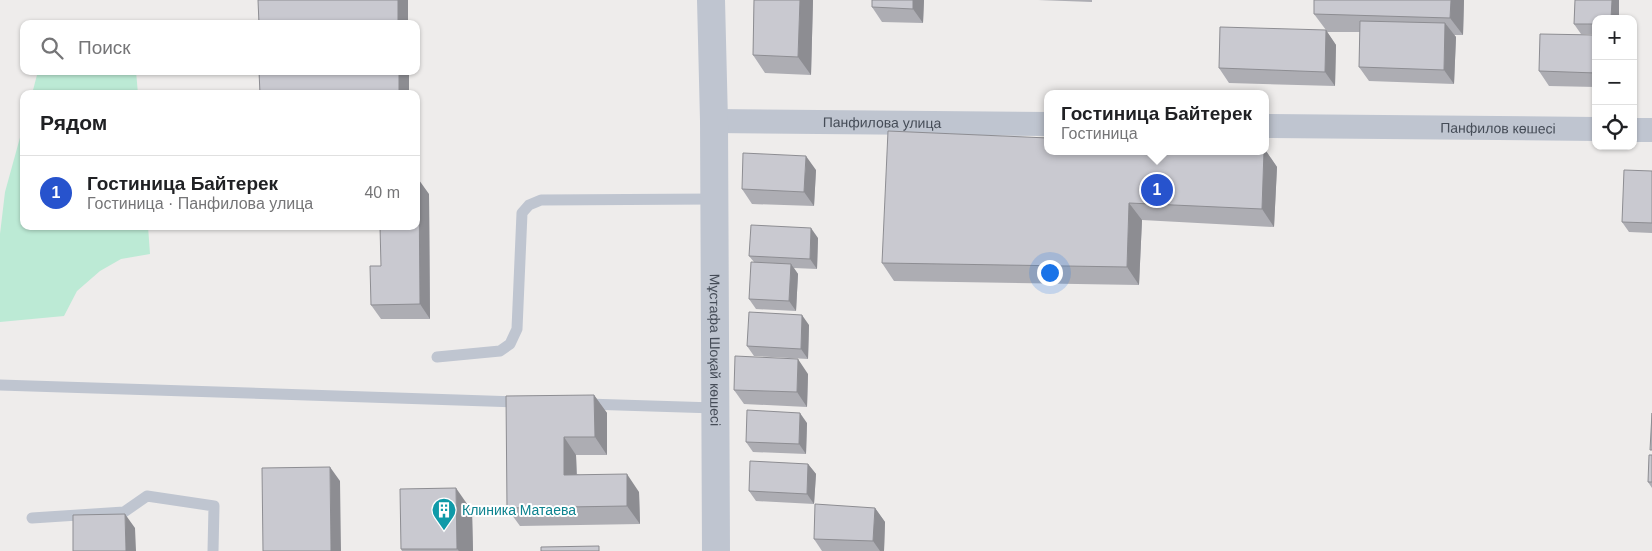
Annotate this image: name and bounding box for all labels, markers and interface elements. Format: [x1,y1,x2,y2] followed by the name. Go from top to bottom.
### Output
[1592,15,1637,150] map controls
[1592,15,1637,60] button: +
[20,20,420,75] search box
[38,34,66,62] icon: search
[78,37,131,58] text: Поиск
[1592,60,1637,105] button: −
[1044,90,1269,155] popup
[1061,103,1252,124] text: Гостиница Байтерек
[1592,105,1637,150] button: locate
[40,111,107,134] text: Рядом
[823,114,942,131] street label: Панфилова улица
[1440,120,1556,137] street label: Панфилов көшесі
[1061,125,1138,142] text: Гостиница
[1141,171,1173,209] pin: 1
[87,173,278,194] text: Гостиница Байтерек
[52,184,60,201] text: 1
[364,184,400,201] text: 40 m
[87,195,313,212] text: Гостиница · Панфилова улица
[1037,260,1063,286] your location
[707,274,723,426] street label: Мұстафа Шоқай көшесі
[431,497,457,531] building icon: Клиника Матаева
[462,502,576,518] place label: Клиника Матаева

